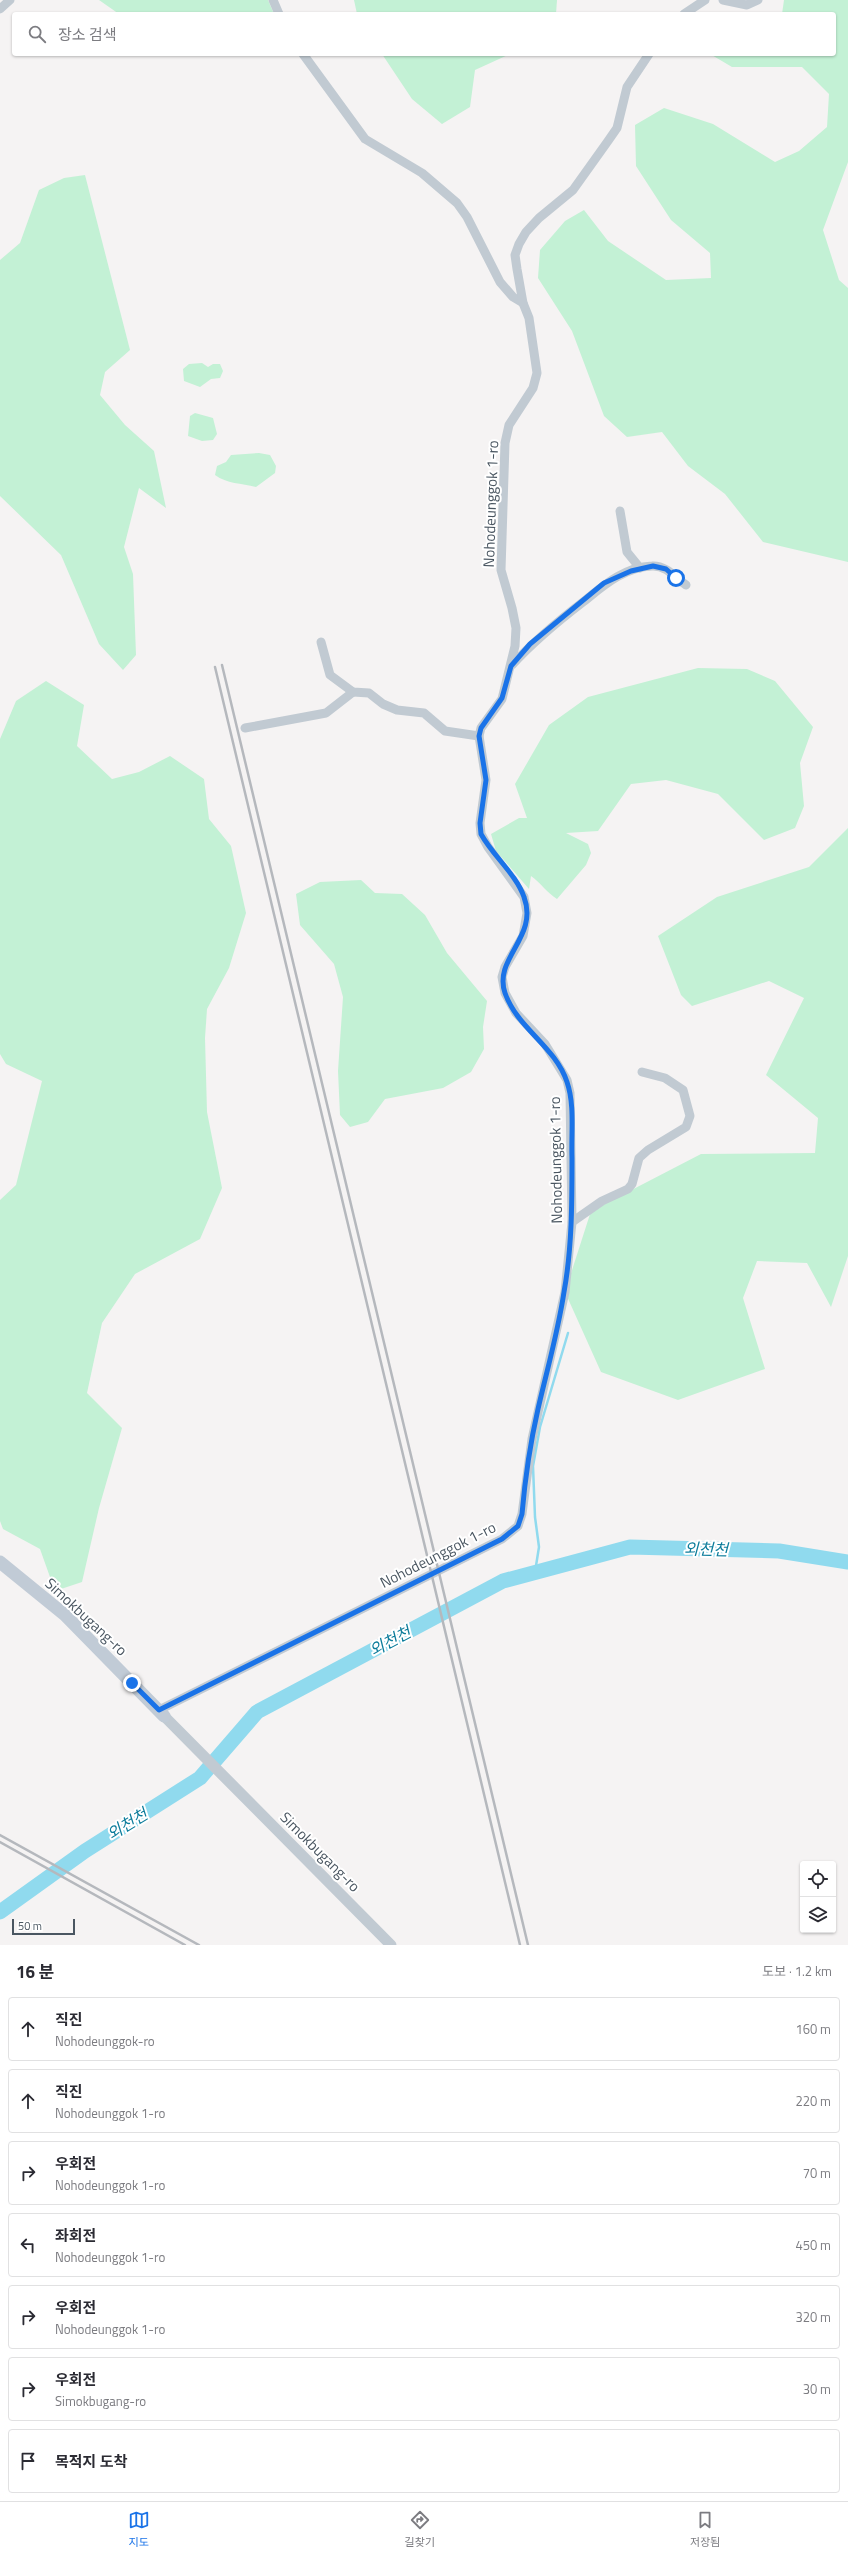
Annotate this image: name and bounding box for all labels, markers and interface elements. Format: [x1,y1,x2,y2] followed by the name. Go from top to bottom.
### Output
[12,12,836,56] search box
[26,23,48,45] icon: search
[58,23,117,46] text: 장소 검색
[477,440,504,568] street label: Nohodeunggok 1-ro
[667,569,685,587] route start
[543,1096,568,1224] street label: Nohodeunggok 1-ro
[376,1515,500,1594] street label: Nohodeunggok 1-ro
[684,1537,731,1561] water label: 외천천
[40,1572,133,1661] street label: Simokbugang-ro
[365,1619,417,1662] water label: 외천천
[123,1674,141,1692] route end
[102,1801,154,1846] water label: 외천천
[275,1806,366,1897] street label: Simokbugang-ro
[800,1861,836,1933] map controls
[800,1861,836,1897] button: locate
[800,1897,836,1933] button: layers
[12,1917,75,1936] scale bar
[18,1918,42,1934] text: 50 m
[16,1959,54,1985] text: 16 분
[762,1961,832,1981] text: 도보 · 1.2 km
[55,2008,83,2031] text: 직진
[17,2018,39,2040] icon: ahead
[795,2019,831,2039] text: 160 m
[55,2031,155,2051] text: Nohodeunggok-ro
[55,2080,83,2103] text: 직진
[17,2090,39,2112] icon: ahead
[795,2091,831,2111] text: 220 m
[55,2103,165,2123] text: Nohodeunggok 1-ro
[55,2152,96,2175] text: 우회전
[17,2162,39,2184] icon: right
[803,2163,831,2183] text: 70 m
[55,2175,165,2195] text: Nohodeunggok 1-ro
[55,2224,96,2247] text: 좌회전
[17,2234,39,2256] icon: left
[795,2235,831,2255] text: 450 m
[55,2247,165,2267] text: Nohodeunggok 1-ro
[55,2296,96,2319] text: 우회전
[17,2306,39,2328] icon: right
[795,2307,831,2327] text: 320 m
[55,2319,165,2339] text: Nohodeunggok 1-ro
[55,2368,96,2391] text: 우회전
[17,2378,39,2400] icon: right
[803,2379,831,2399] text: 30 m
[55,2391,146,2411] text: Simokbugang-ro
[17,2450,39,2472] icon: arrive
[55,2450,127,2473] text: 목적지 도착
[128,2509,150,2550] tab: 지도
[405,2509,435,2550] tab: 길찾기
[690,2509,720,2550] tab: 저장됨

